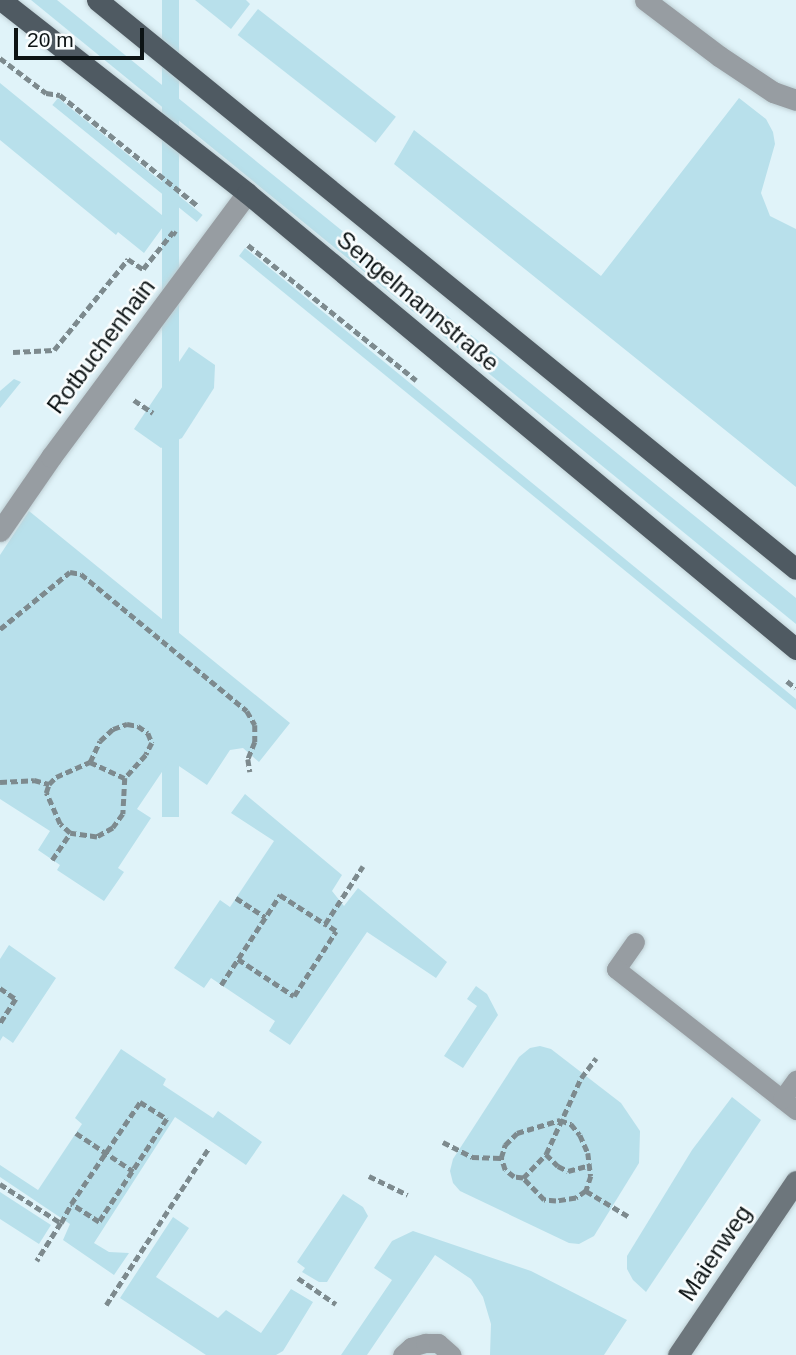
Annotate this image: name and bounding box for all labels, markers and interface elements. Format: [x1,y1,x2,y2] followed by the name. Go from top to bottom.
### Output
[18,14,147,58] scale bar
[27,28,74,51] text: 20 m
[331,225,505,377] street label: Sengelmannstraße
[41,273,161,419] street label: Rotbuchenhain
[672,1200,758,1306] street label: Maienweg

